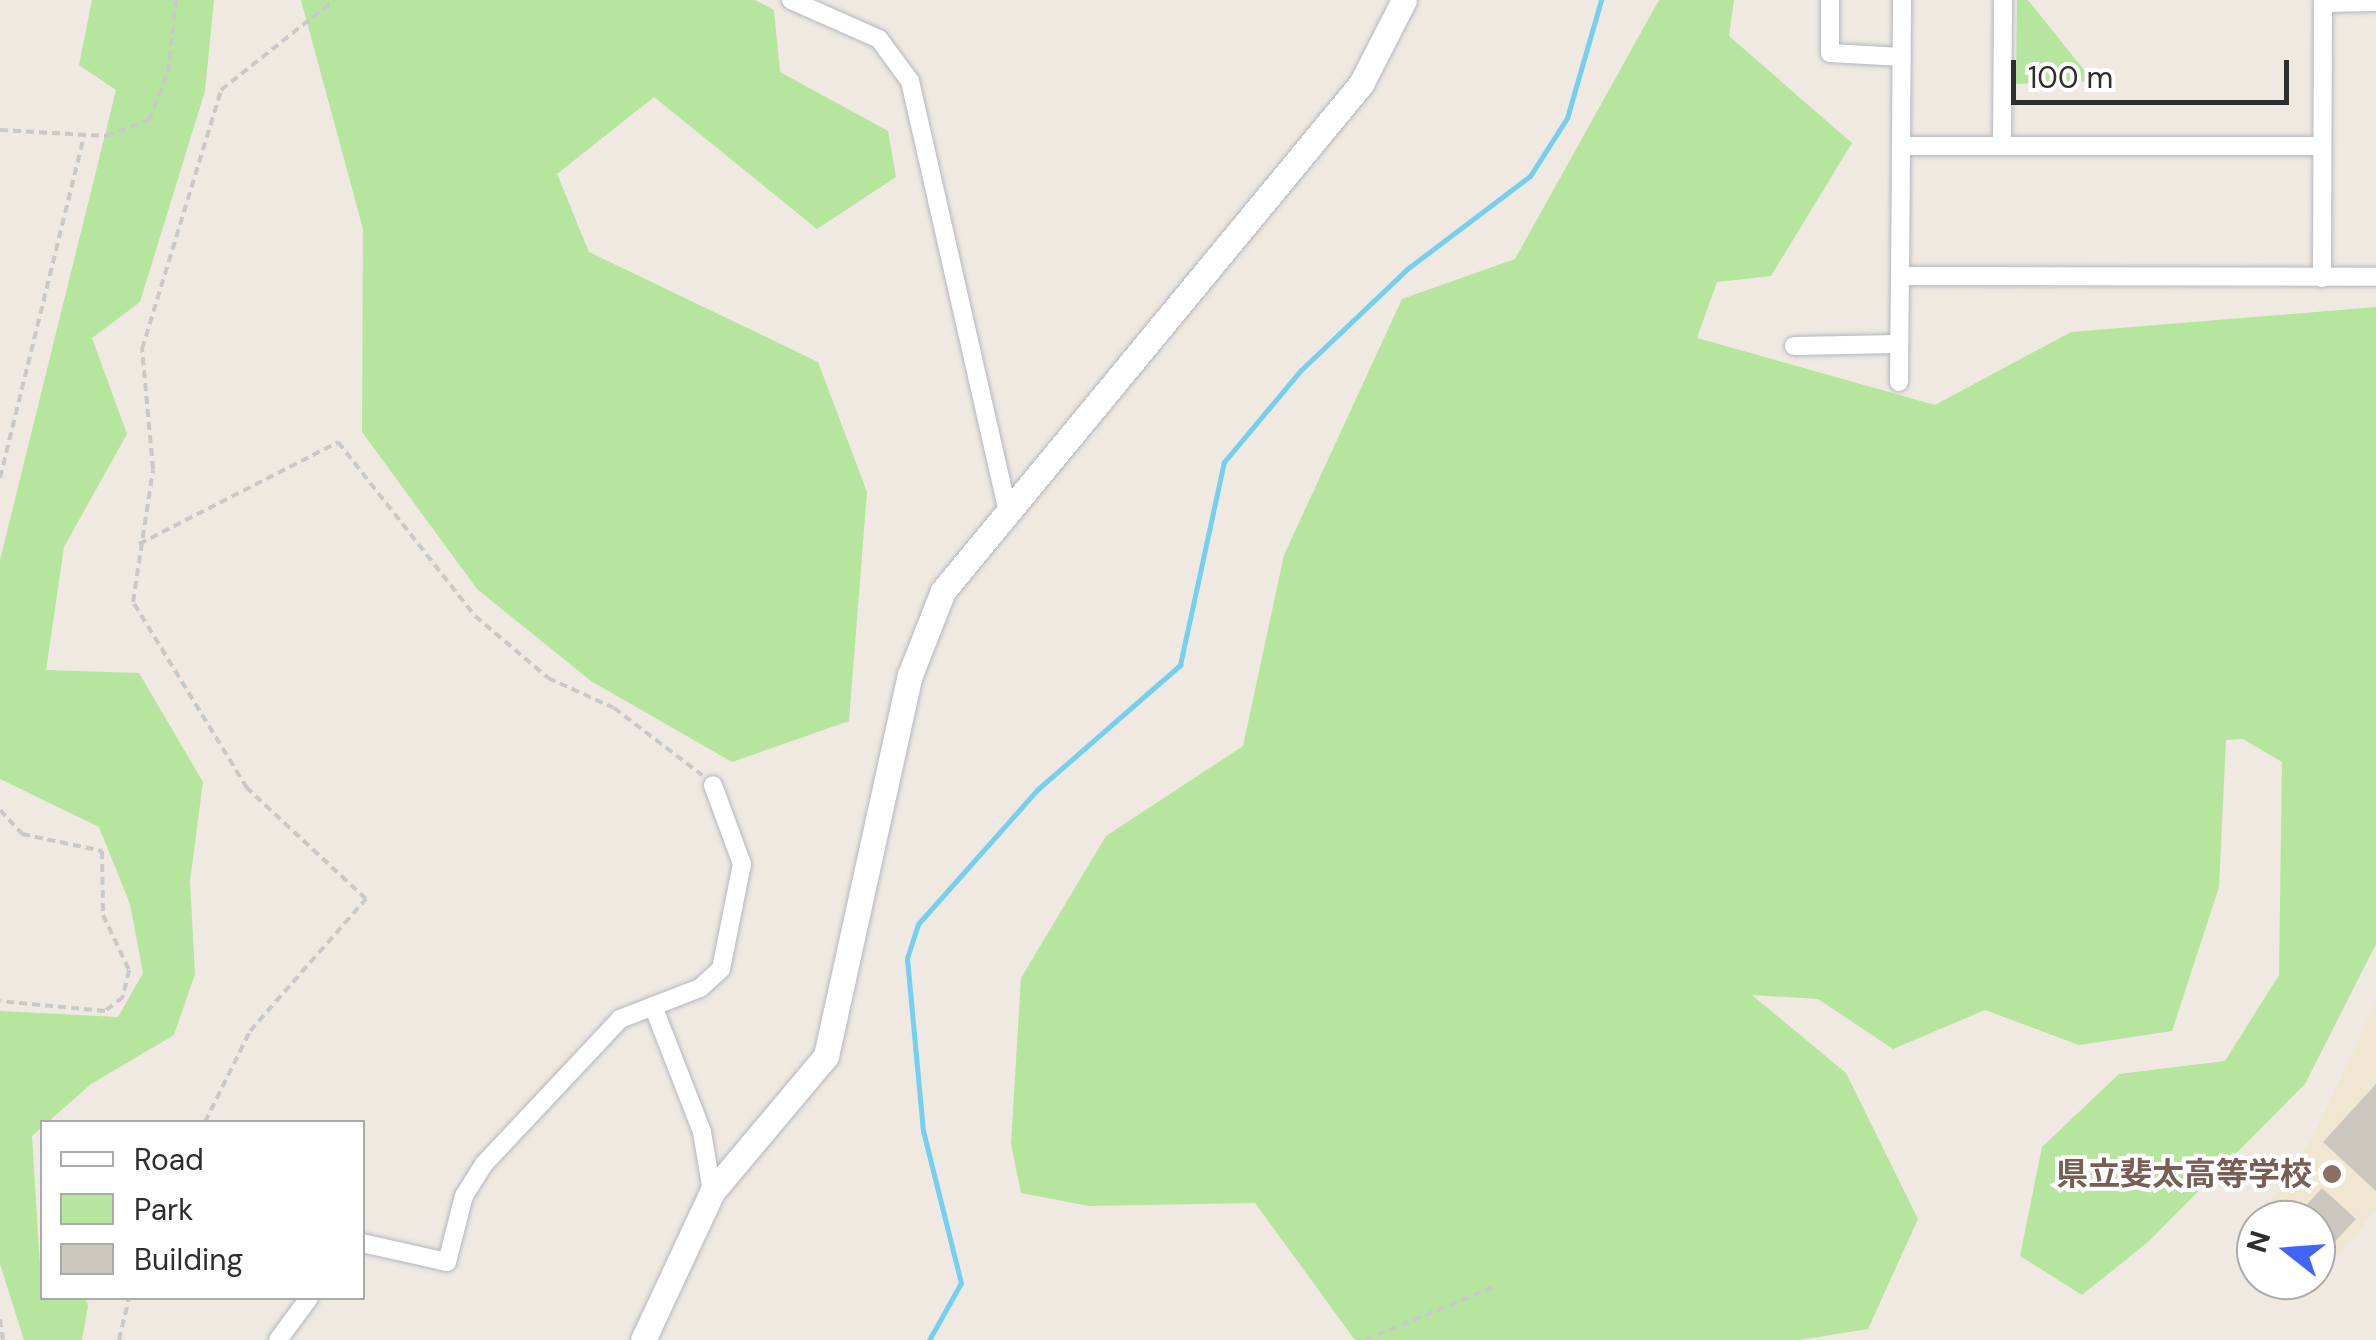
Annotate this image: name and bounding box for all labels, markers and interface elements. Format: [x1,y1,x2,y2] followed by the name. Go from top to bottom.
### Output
[2016,40,2294,102] scale bar
[2028,58,2113,97] text: 100 m
[40,1120,365,1300] legend
[134,1140,204,1179] text: Road
[2056,1155,2312,1193] place label: 県立斐太高等学校
[2321,1163,2343,1185] marker: 県立斐太高等学校
[134,1190,193,1229] text: Park
[2236,1200,2336,1300] north arrow
[2238,1227,2279,1257] text: N
[134,1240,243,1279] text: Building

